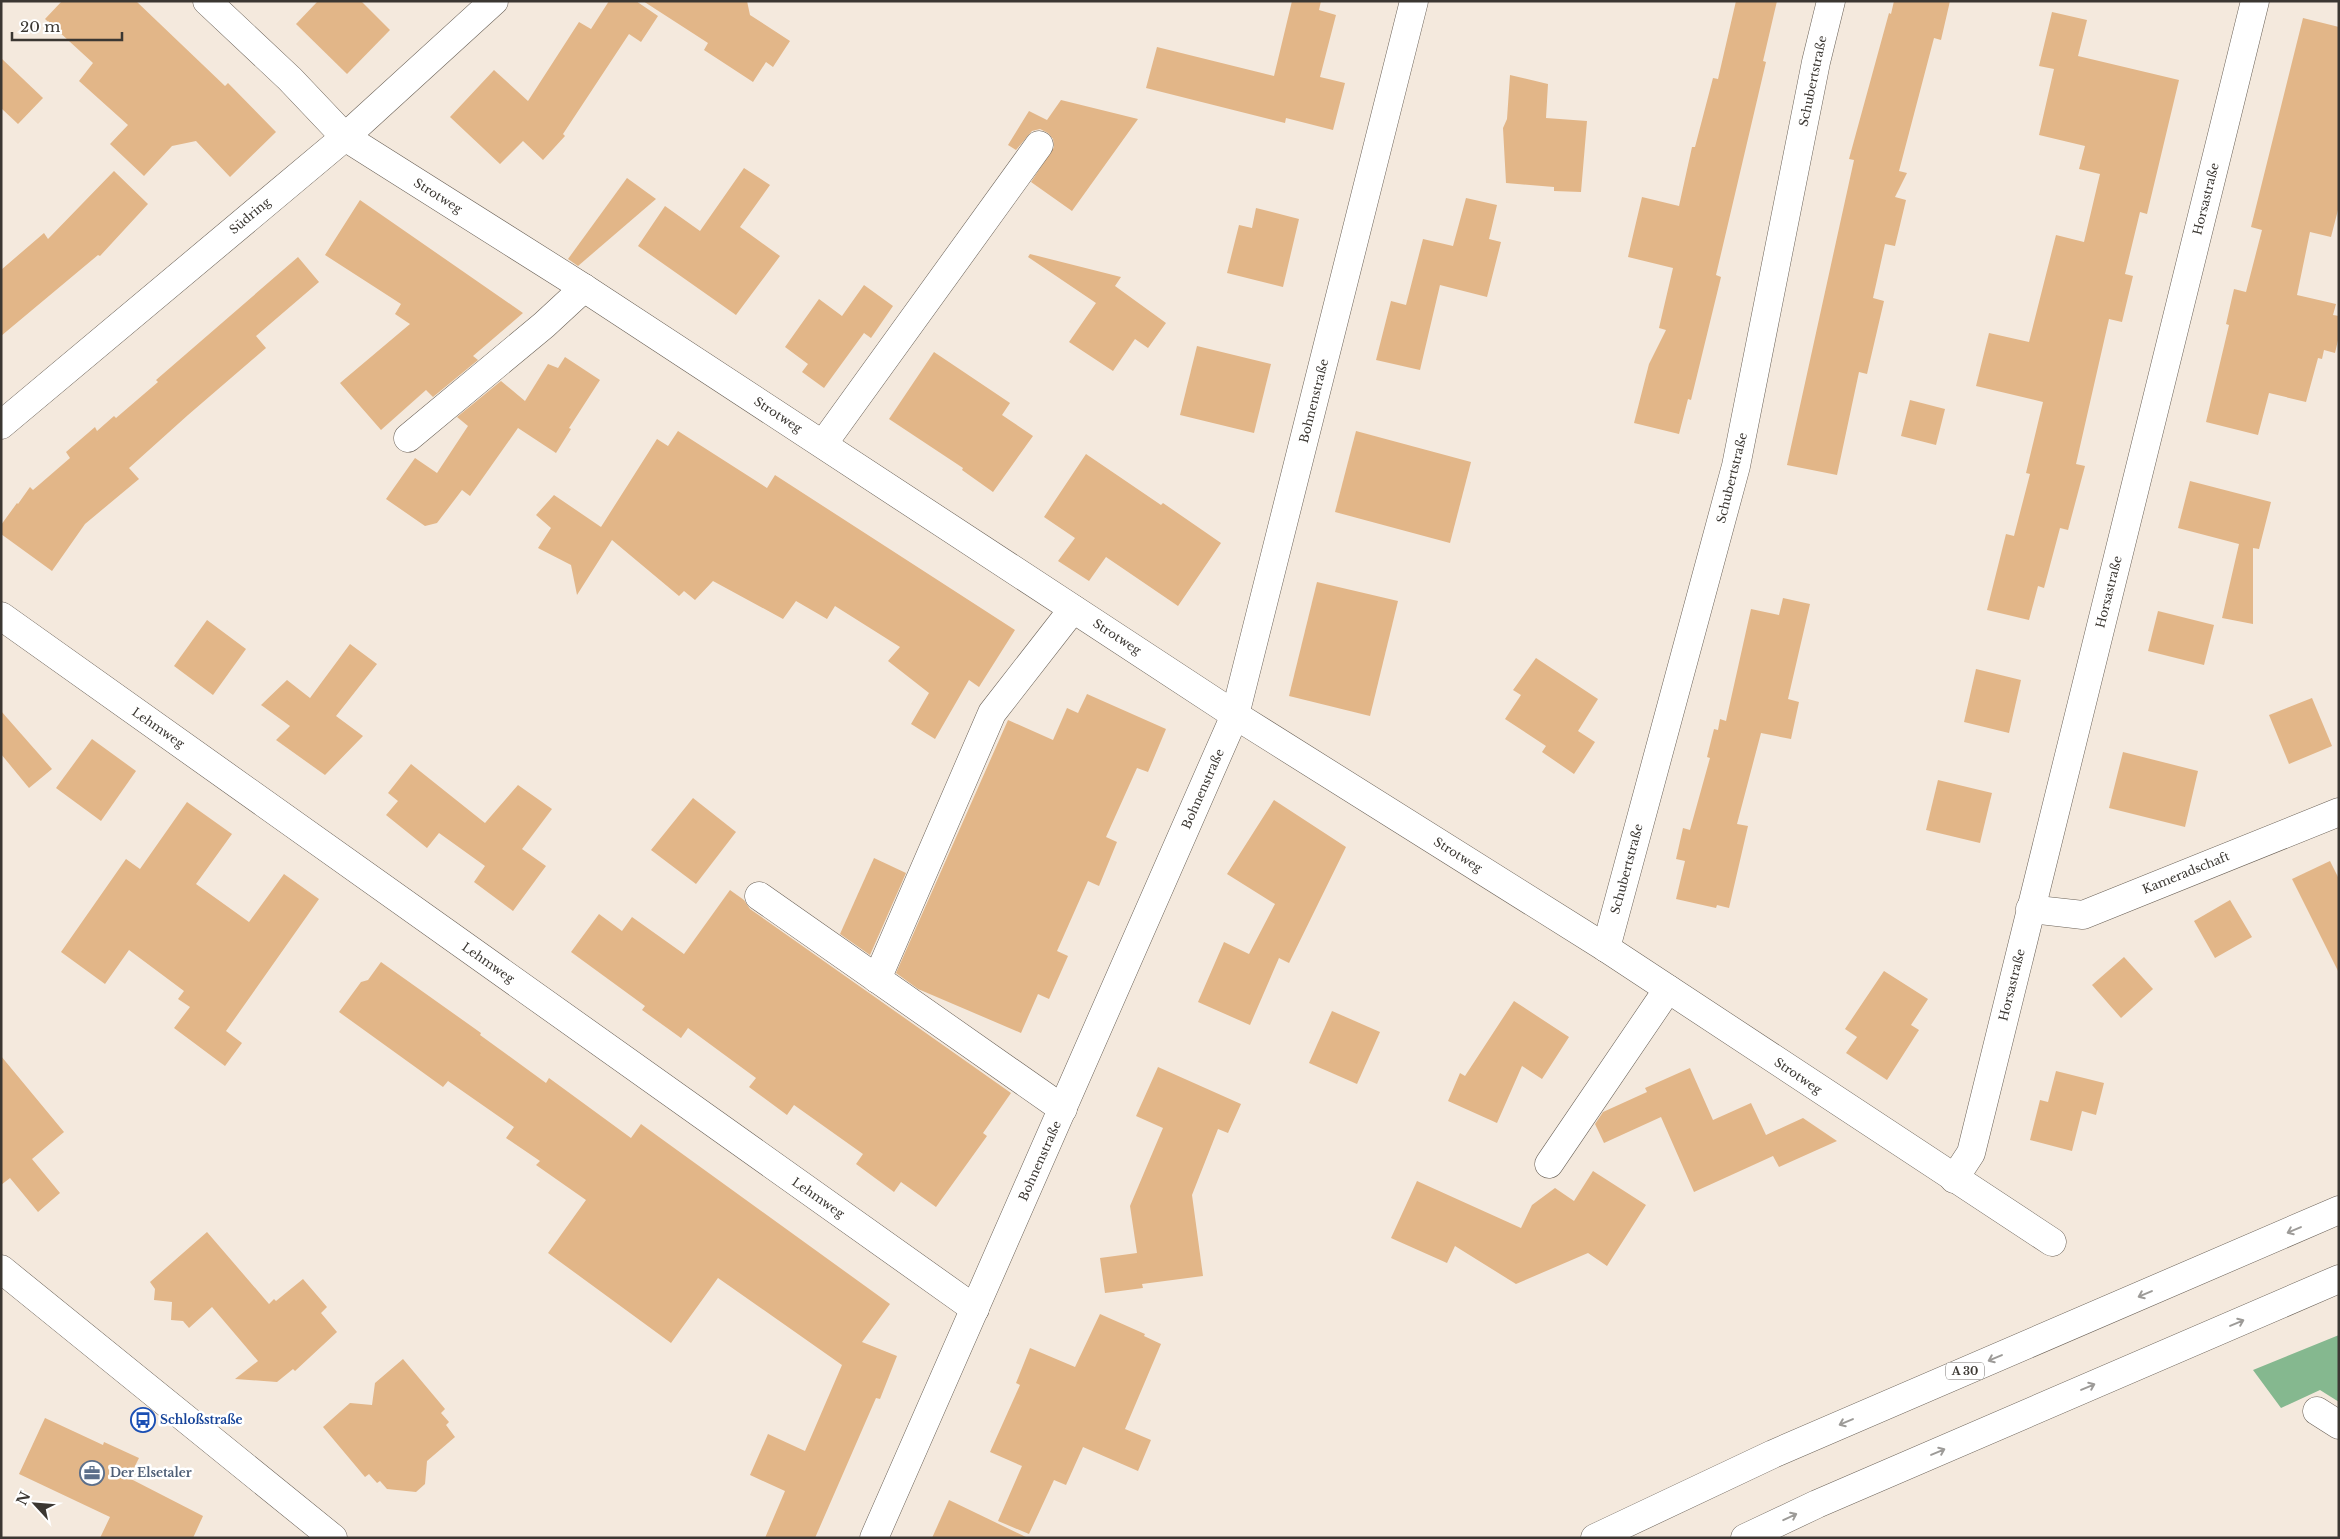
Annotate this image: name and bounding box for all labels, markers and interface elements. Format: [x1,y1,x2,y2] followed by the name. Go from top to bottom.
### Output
[12,10,122,42] scale bar
[20,17,60,36] text: 20 m
[1796,34,1830,128] street label: Schubertstraße
[2189,161,2222,237] street label: Horsastraße
[411,175,466,217] street label: Strotweg
[226,194,274,237] street label: Südring
[1296,357,1331,444] street label: Bohnenstraße
[751,394,806,436] street label: Strotweg
[1713,431,1750,525] street label: Schubertstraße
[2092,554,2125,630] street label: Horsastraße
[1090,616,1145,658] street label: Strotweg
[129,704,188,752] street label: Lehmweg
[1178,746,1227,831] street label: Bohnenstraße
[1607,822,1646,916] street label: Schubertstraße
[1431,834,1486,876] street label: Strotweg
[2140,848,2232,897] street label: Kameradschaft
[459,939,518,987] street label: Lehmweg
[1995,947,2028,1023] street label: Horsastraße
[1772,1054,1826,1097] street label: Strotweg
[1015,1118,1064,1203] street label: Bohnenstraße
[789,1174,848,1222] street label: Lehmweg
[2287,1225,2302,1235] one-way arrow
[2138,1289,2153,1299] one-way arrow
[2229,1317,2244,1327] one-way arrow
[1988,1353,2003,1363] one-way arrow
[1946,1362,1984,1380] road number: A 30
[2080,1382,2095,1392] one-way arrow
[130,1407,156,1433] bus stop icon: Schloßstraße
[160,1412,243,1427] place label: Schloßstraße
[1839,1418,1854,1427] one-way arrow
[1930,1446,1945,1456] one-way arrow
[79,1460,105,1486] office icon: Der Elsetaler
[110,1465,192,1480] place label: Der Elsetaler
[10,1479,60,1529] north arrow
[12,1488,34,1508] text: N
[1782,1512,1797,1521] one-way arrow

